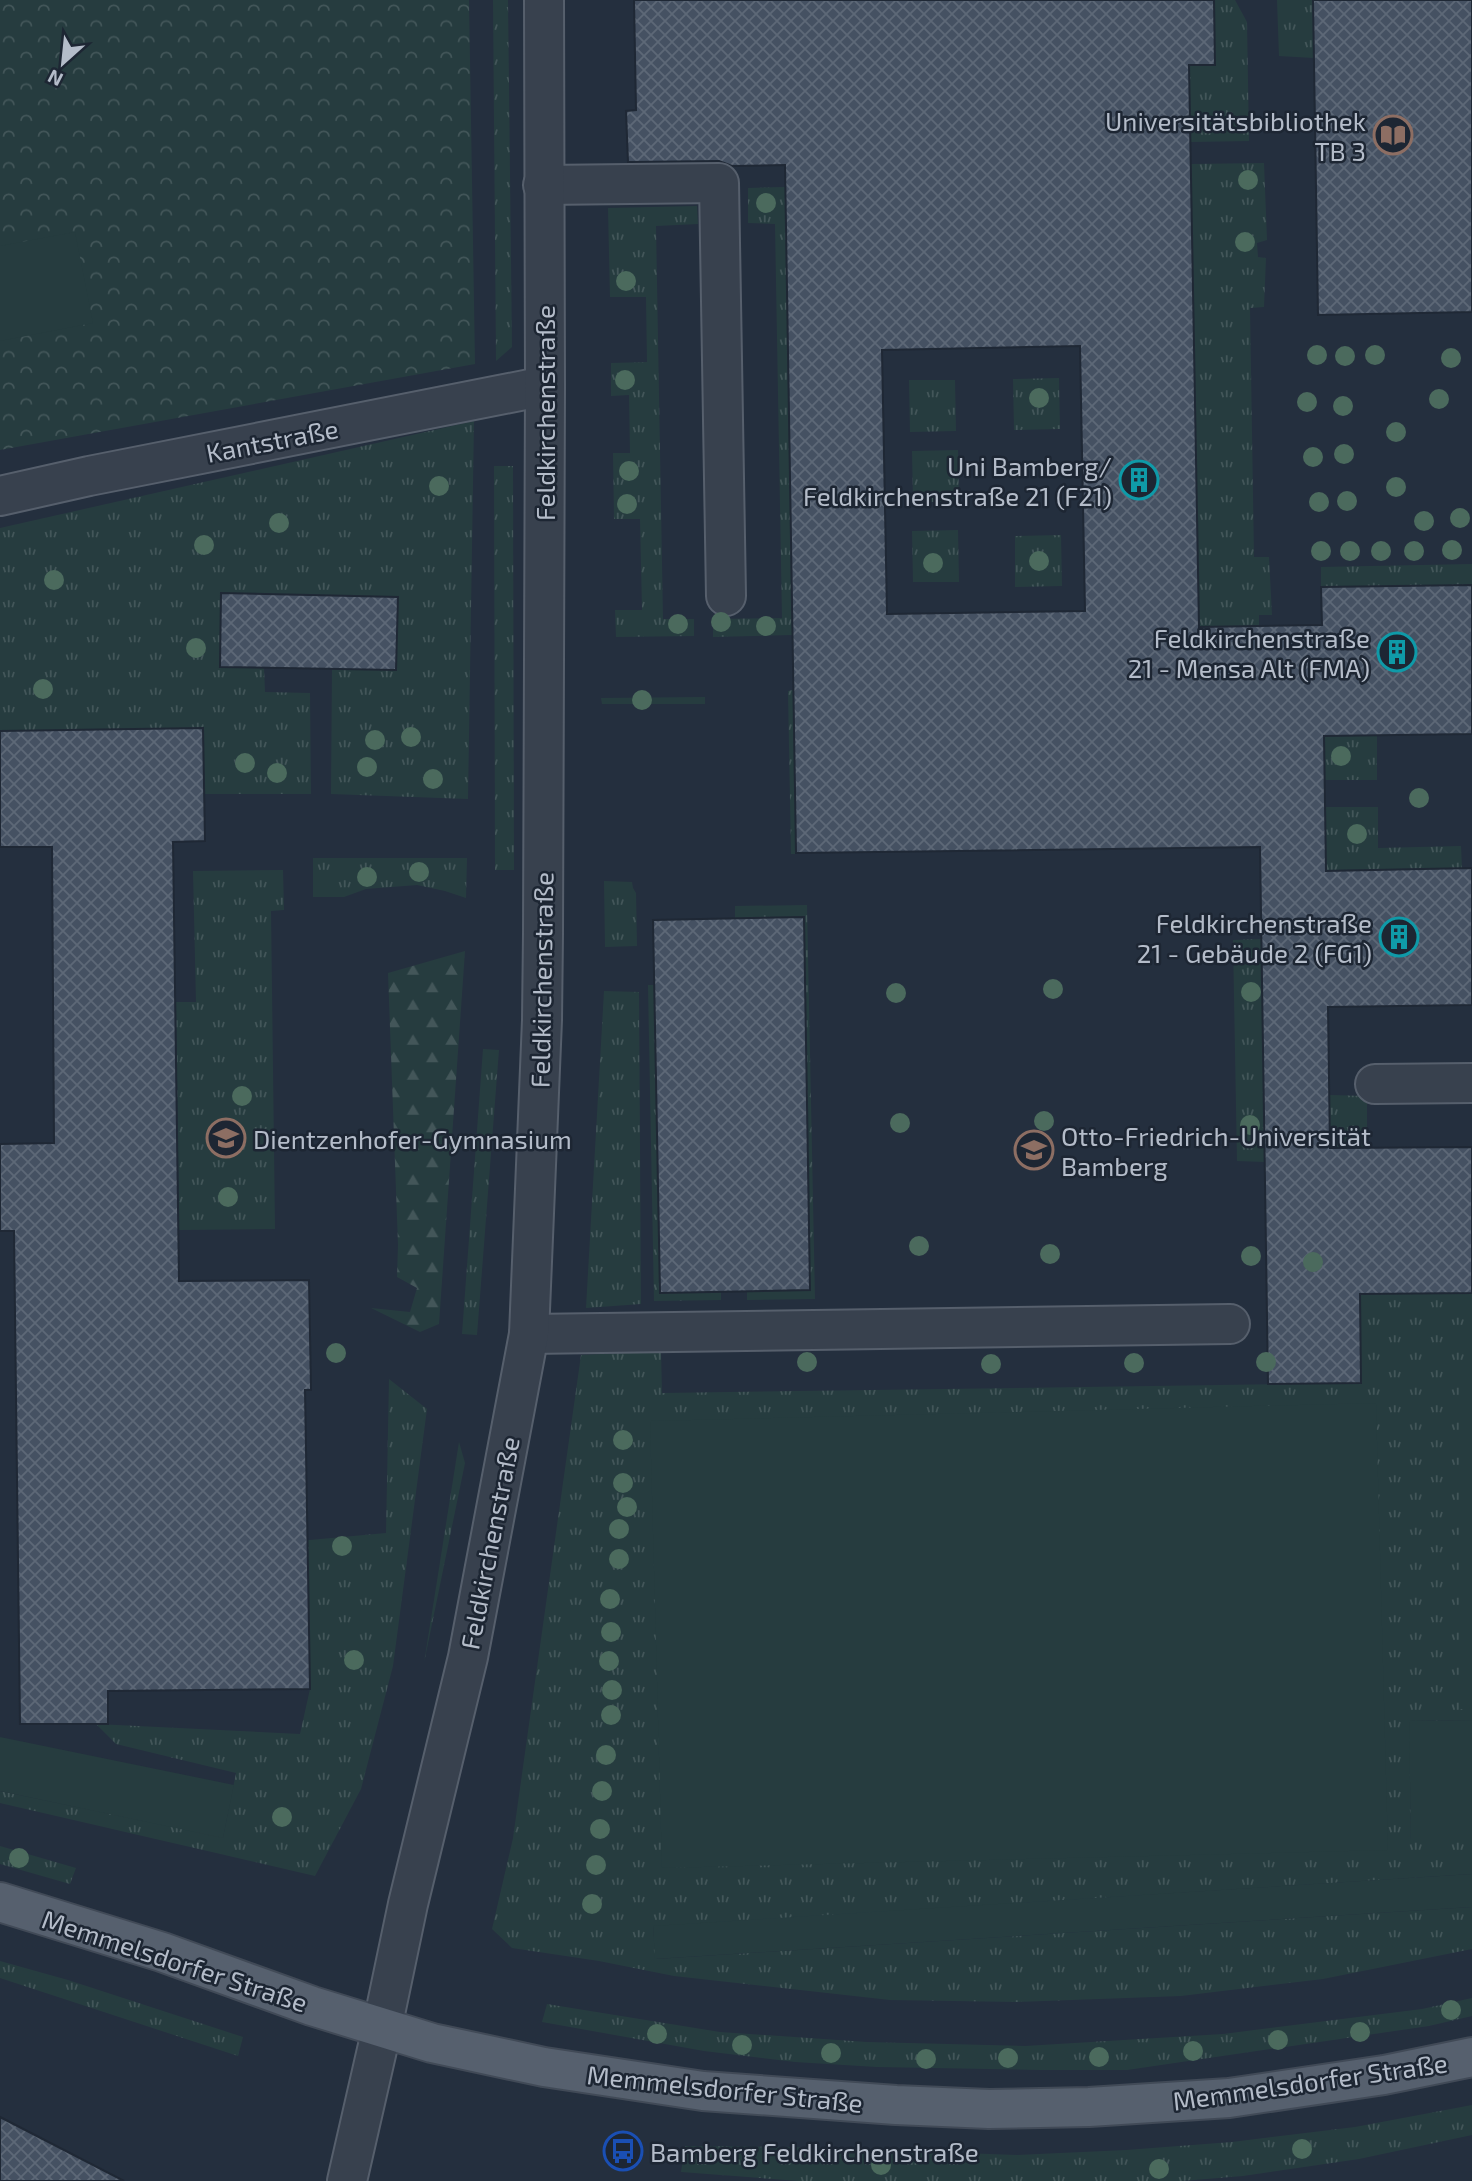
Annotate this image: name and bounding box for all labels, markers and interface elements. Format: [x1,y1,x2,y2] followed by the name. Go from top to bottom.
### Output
[28,28,98,98] north arrow
[44,65,66,92] text: N
[1105,105,1366,166] place label: Universitätsbibliothek TB 3
[1372,114,1414,156] library icon: Universitätsbibliothek TB 3
[529,305,560,521] street label: Feldkirchenstraße
[203,412,341,468] street label: Kantstraße
[803,450,1112,511] place label: Uni Bamberg/ Feldkirchenstraße 21 (F21)
[1118,459,1160,501] building icon: Uni Bamberg/ Feldkirchenstraße 21 (F21)
[1128,622,1370,683] place label: Feldkirchenstraße 21 - Mensa Alt (FMA)
[1376,631,1418,673] building icon: Feldkirchenstraße 21 - Mensa Alt (FMA)
[524,872,558,1088] street label: Feldkirchenstraße
[1137,907,1372,968] place label: Feldkirchenstraße 21 - Gebäude 2 (FG1)
[1378,916,1420,958] building icon: Feldkirchenstraße 21 - Gebäude 2 (FG1)
[205,1117,247,1159] school or university icon: Dientzenhofer-Gymnasium
[1061,1120,1371,1181] place label: Otto-Friedrich-Universität Bamberg
[253,1123,572,1154] place label: Dientzenhofer-Gymnasium
[1013,1129,1055,1171] school or university icon: Otto-Friedrich-Universität Bamberg
[453,1434,525,1652] street label: Feldkirchenstraße
[38,1902,312,2018] street label: Memmelsdorfer Straße
[1171,2046,1449,2116] street label: Memmelsdorfer Straße
[586,2058,864,2118] street label: Memmelsdorfer Straße
[602,2130,644,2172] bus stop icon: Bamberg Feldkirchenstraße
[650,2136,979,2167] place label: Bamberg Feldkirchenstraße

